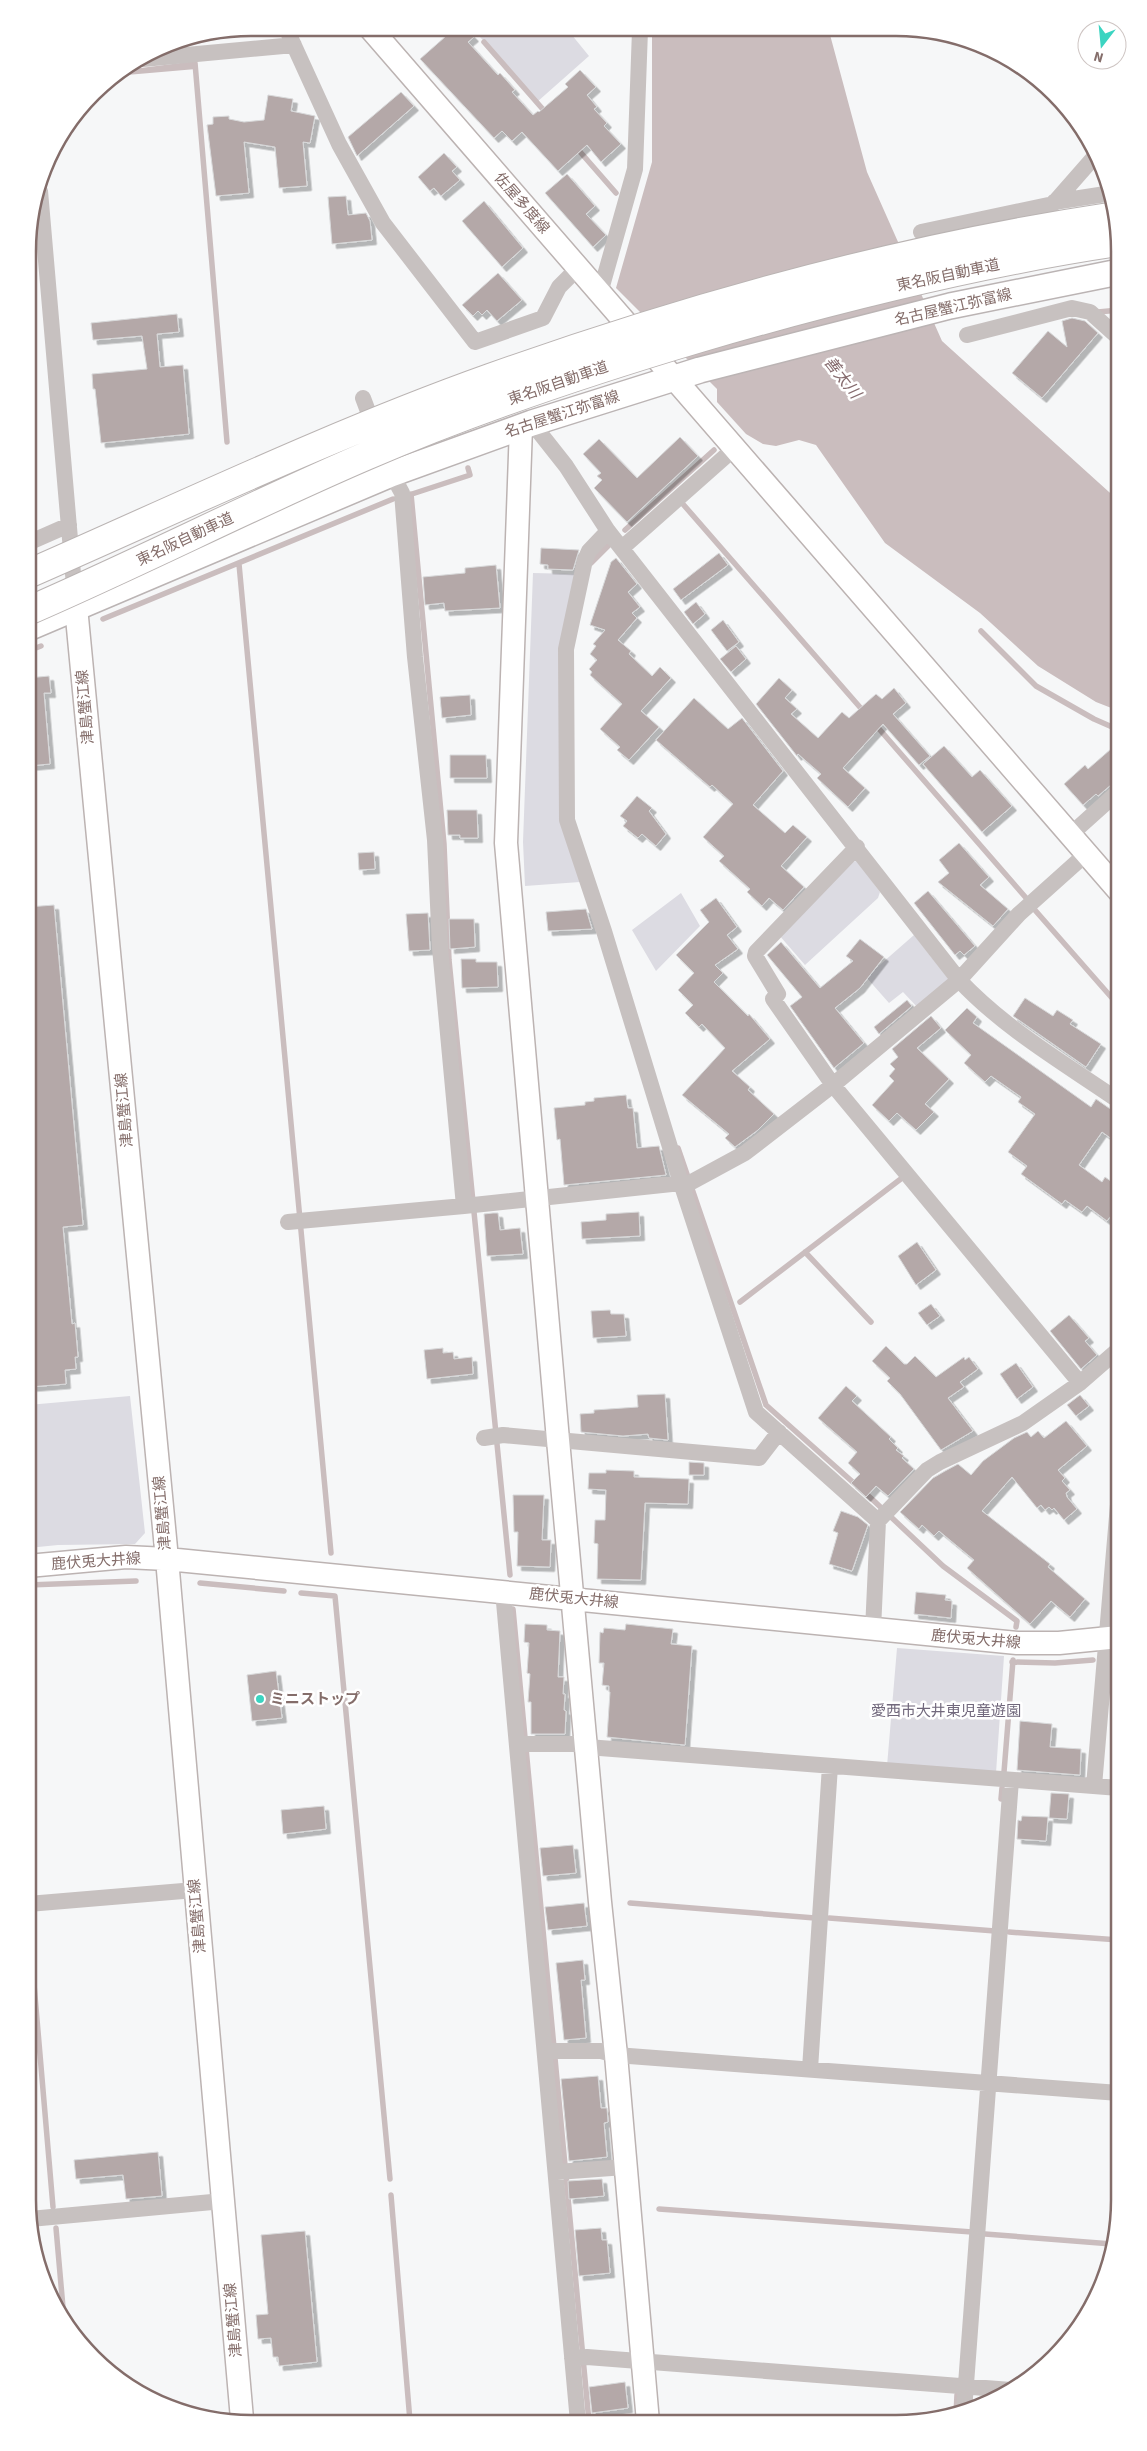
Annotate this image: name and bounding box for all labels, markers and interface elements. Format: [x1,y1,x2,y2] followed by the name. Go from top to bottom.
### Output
[1077,20,1127,70] north arrow
[1091,46,1106,67] text: N
[489,168,554,239] street label: 佐屋多度線
[895,254,1002,297] street label: 東名阪自動車道
[892,284,1014,331] street label: 名古屋蟹江弥富線
[819,352,867,405] water label: 善太川
[505,356,611,410] street label: 東名阪自動車道
[502,386,622,443] street label: 名古屋蟹江弥富線
[133,508,237,571] street label: 東名阪自動車道
[72,669,99,745] street label: 津島蟹江線
[111,1072,138,1148] street label: 津島蟹江線
[149,1475,176,1551] street label: 津島蟹江線
[50,1548,142,1575] street label: 鹿伏兎大井線
[528,1583,620,1614] street label: 鹿伏兎大井線
[930,1625,1022,1654] street label: 鹿伏兎大井線
[270,1689,360,1710] place label: ミニストップ
[254,1693,266,1705] marker: ミニストップ
[871,1701,1021,1722] park label: 愛西市大井東児童遊園
[184,1878,211,1954] street label: 津島蟹江線
[220,2282,247,2358] street label: 津島蟹江線

